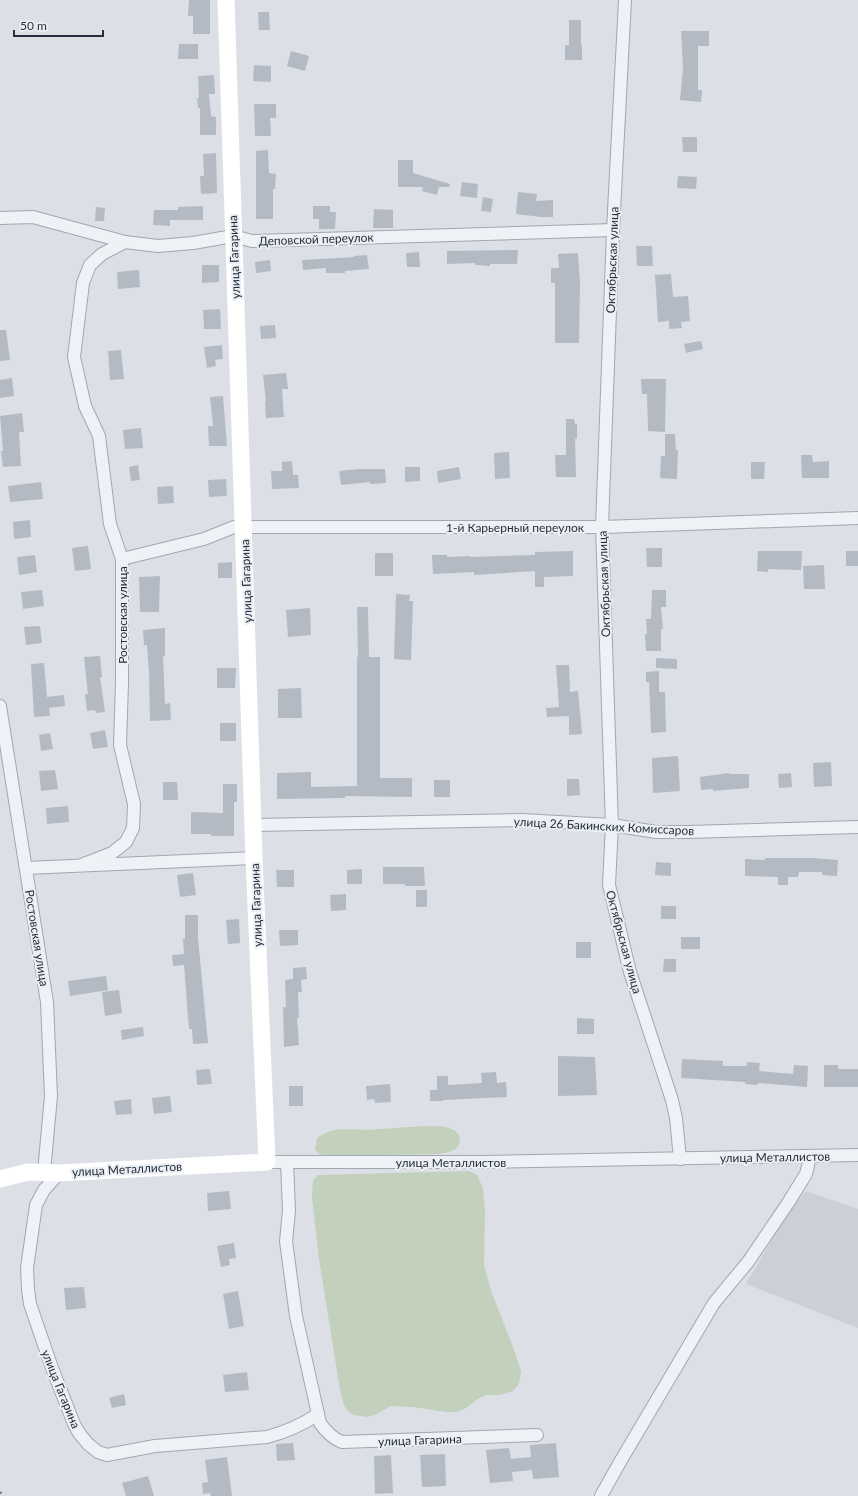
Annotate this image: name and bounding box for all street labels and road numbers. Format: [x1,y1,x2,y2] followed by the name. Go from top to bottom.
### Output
[603,206,621,314] street label: Октябрьская улица
[225,215,243,299] street label: улица Гагарина
[258,229,375,249] street label: Деповской переулок
[446,520,585,535] street label: 1-й Карьерный переулок
[595,530,613,638] street label: Октябрьская улица
[237,539,255,623] street label: улица Гагарина
[115,566,130,664] street label: Ростовская улица
[513,814,695,838] street label: улица 26 Бакинских Комиссаров
[247,863,265,947] street label: улица Гагарина
[22,889,52,987] street label: Ростовская улица
[603,889,645,995] street label: Октябрьская улица
[720,1149,830,1165] street label: улица Металлистов
[396,1155,506,1170] street label: улица Металлистов
[72,1159,182,1179] street label: улица Металлистов
[38,1347,84,1431] street label: улица Гагарина
[378,1431,462,1449] street label: улица Гагарина

